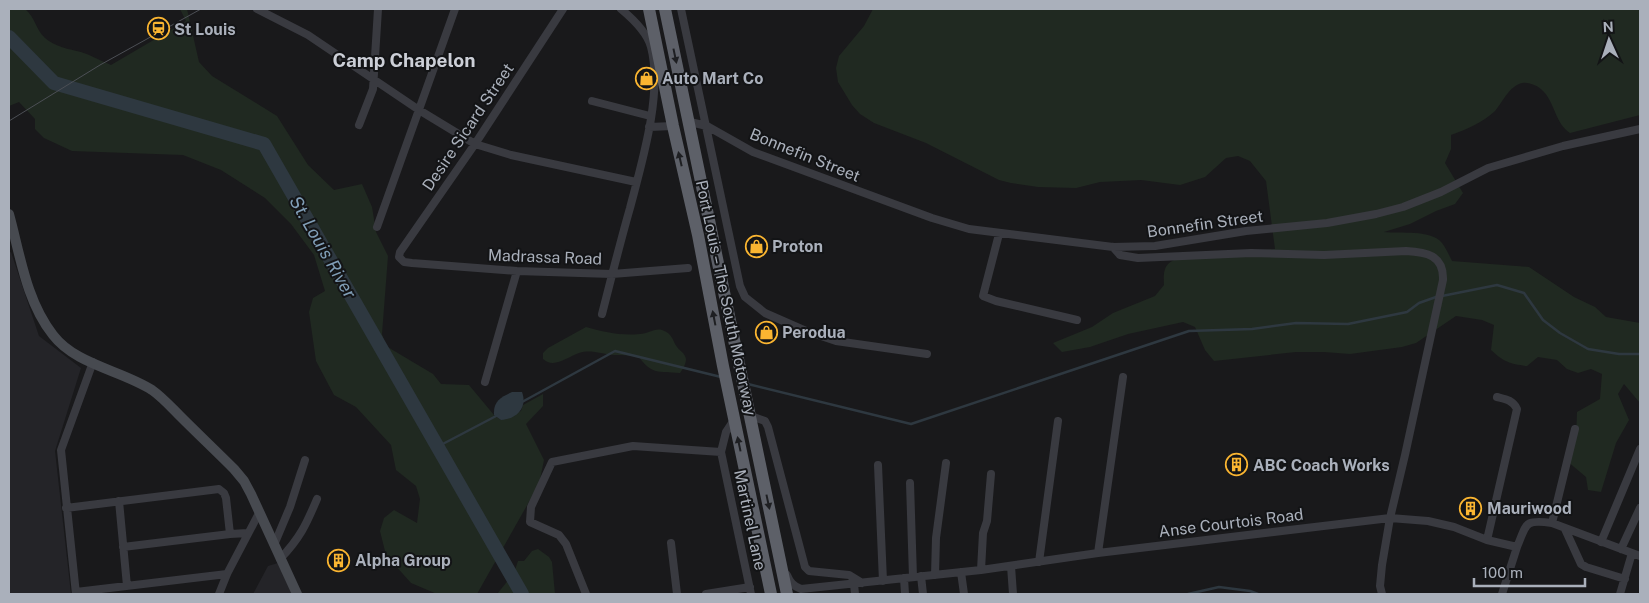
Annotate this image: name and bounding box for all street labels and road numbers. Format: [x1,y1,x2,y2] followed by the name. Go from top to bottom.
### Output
[418,60,518,194] street label: Desire Sicard Street
[747,124,863,186] street label: Bonnefin Street
[692,178,760,418] street label: Port Louis – The South Motorway
[1146,206,1264,242] street label: Bonnefin Street
[488,246,602,268] street label: Madrassa Road
[730,468,770,572] street label: Martinel Lane
[1158,505,1304,541] street label: Anse Courtois Road

